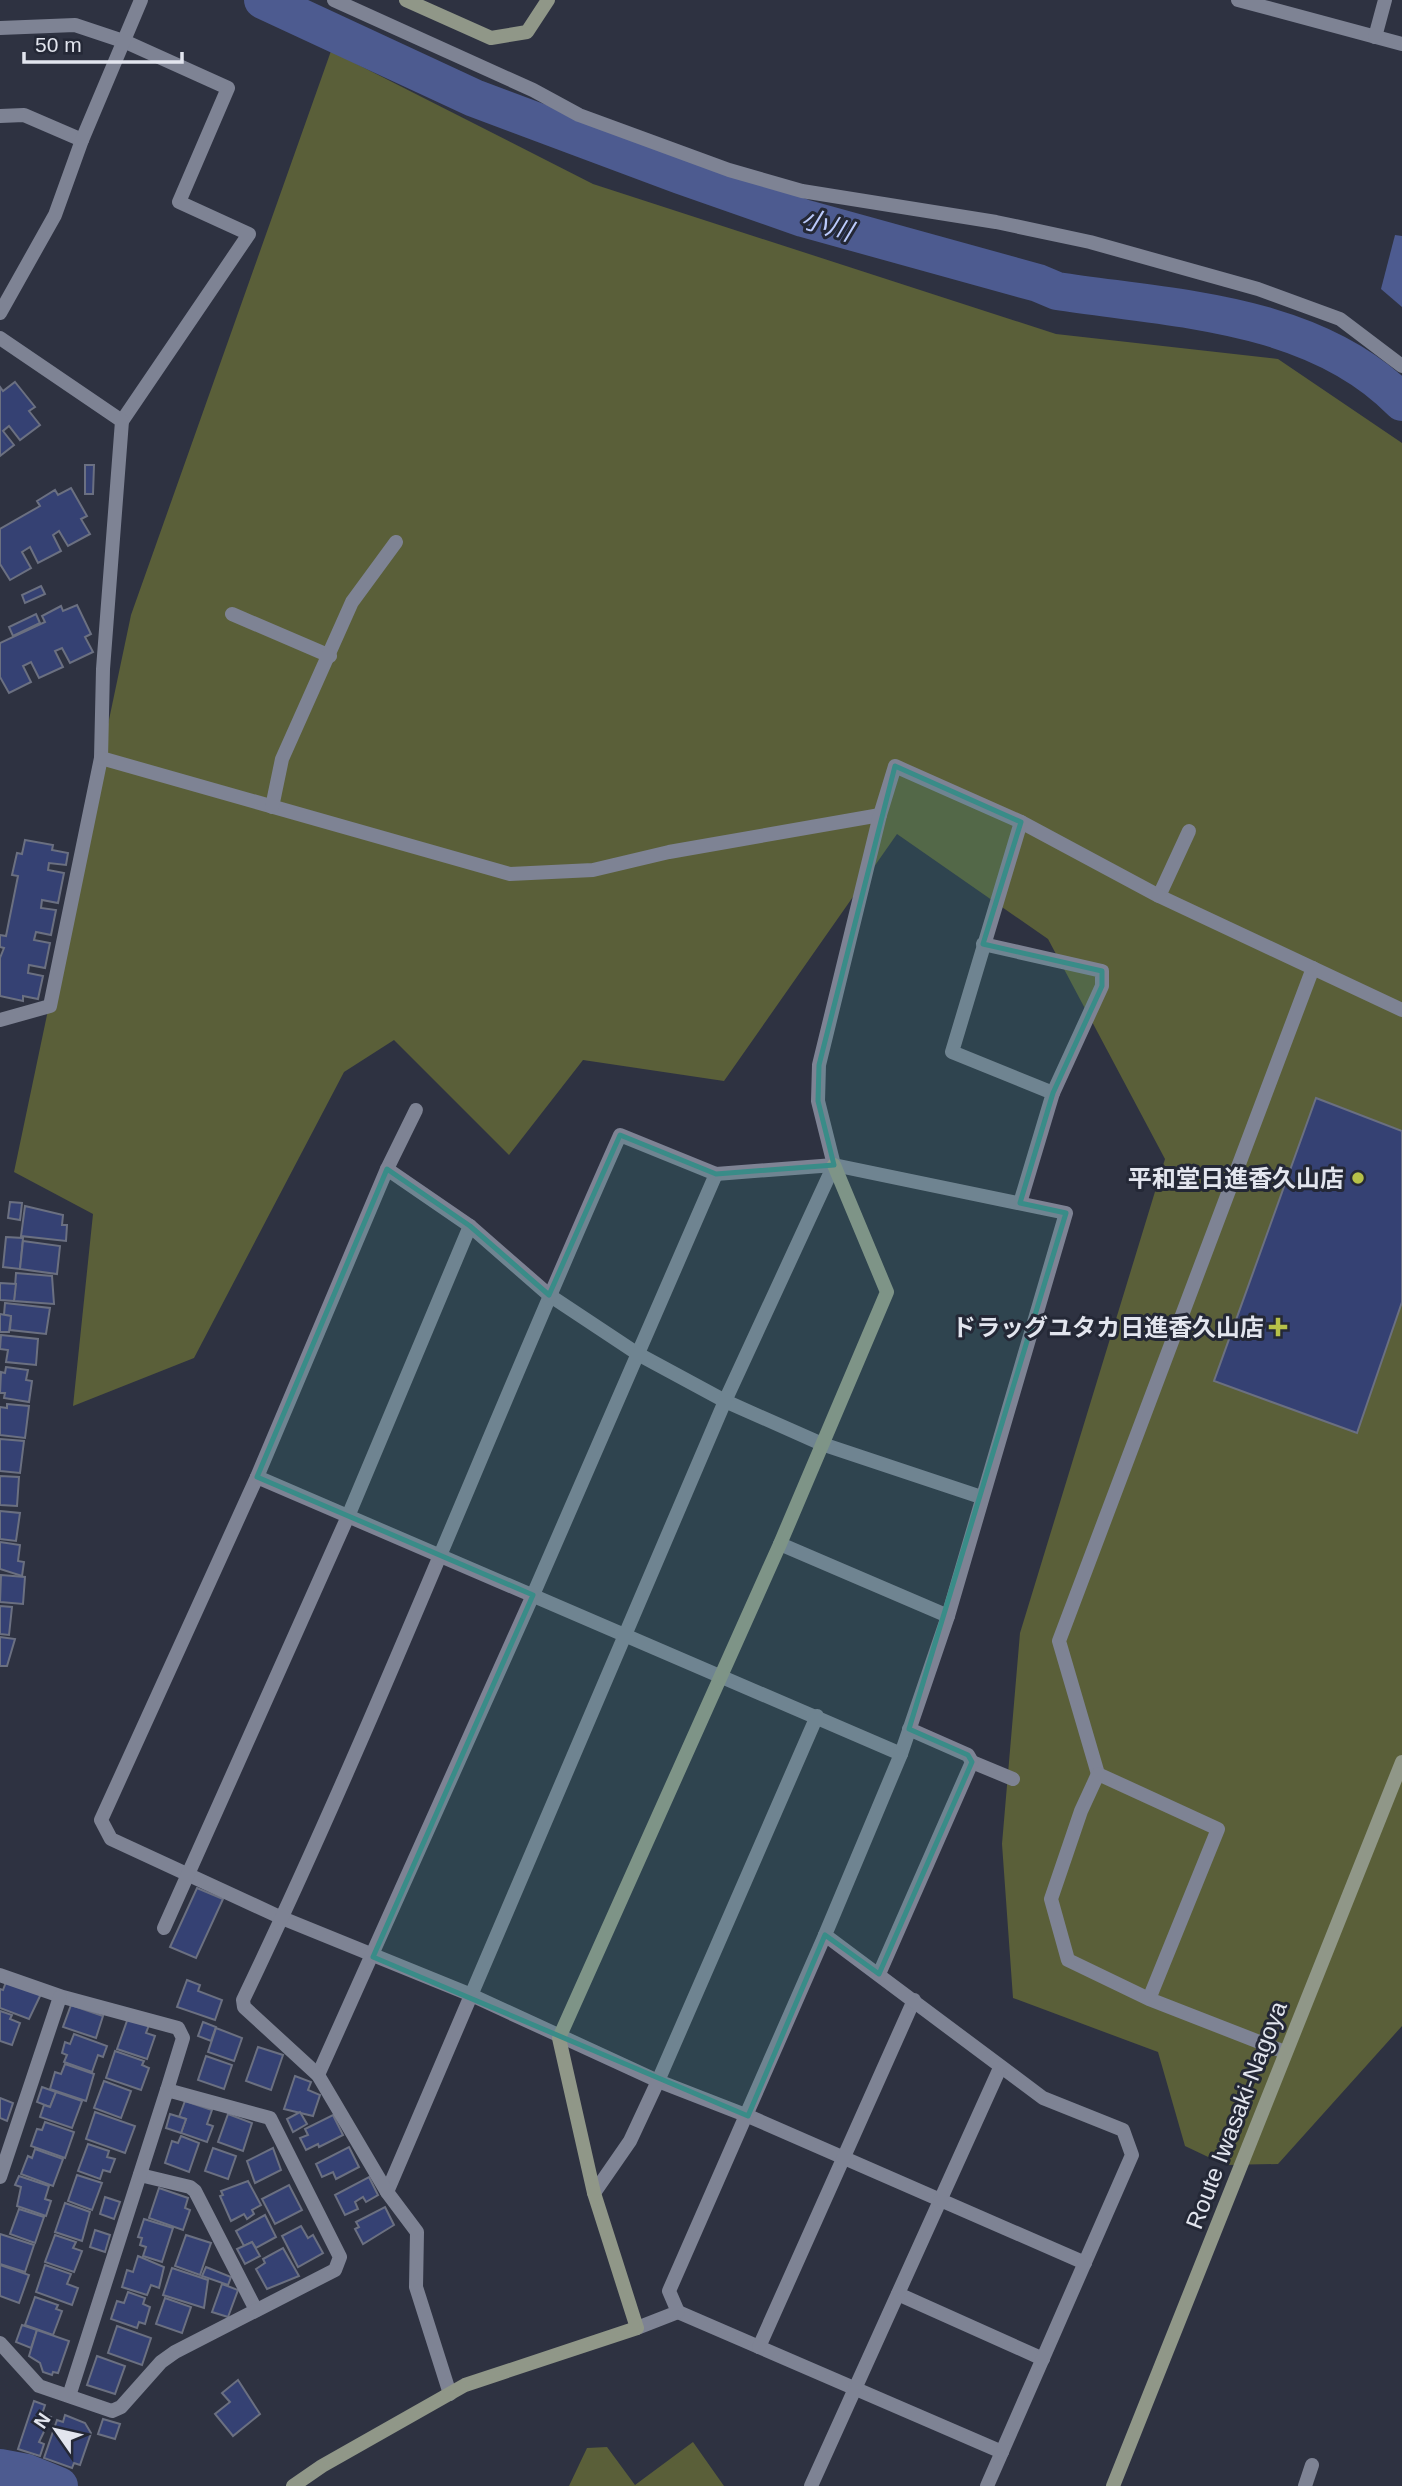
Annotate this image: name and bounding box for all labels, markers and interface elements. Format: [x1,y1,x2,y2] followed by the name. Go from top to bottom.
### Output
[24,21,182,65] scale bar
[35,33,82,56] text: 50 m
[798,203,859,248] water label: 小川
[1128,1165,1344,1192] place label: 平和堂日進香久山店
[1350,1170,1366,1186] marker: 平和堂日進香久山店
[952,1314,1264,1341] place label: ドラッグユタカ日進香久山店
[1270,1319,1286,1335] marker: ドラッグユタカ日進香久山店
[1180,1997,1292,2233] street label: Route Iwasaki-Nagoya
[21,2395,91,2465] north arrow
[30,2409,55,2432] text: N

